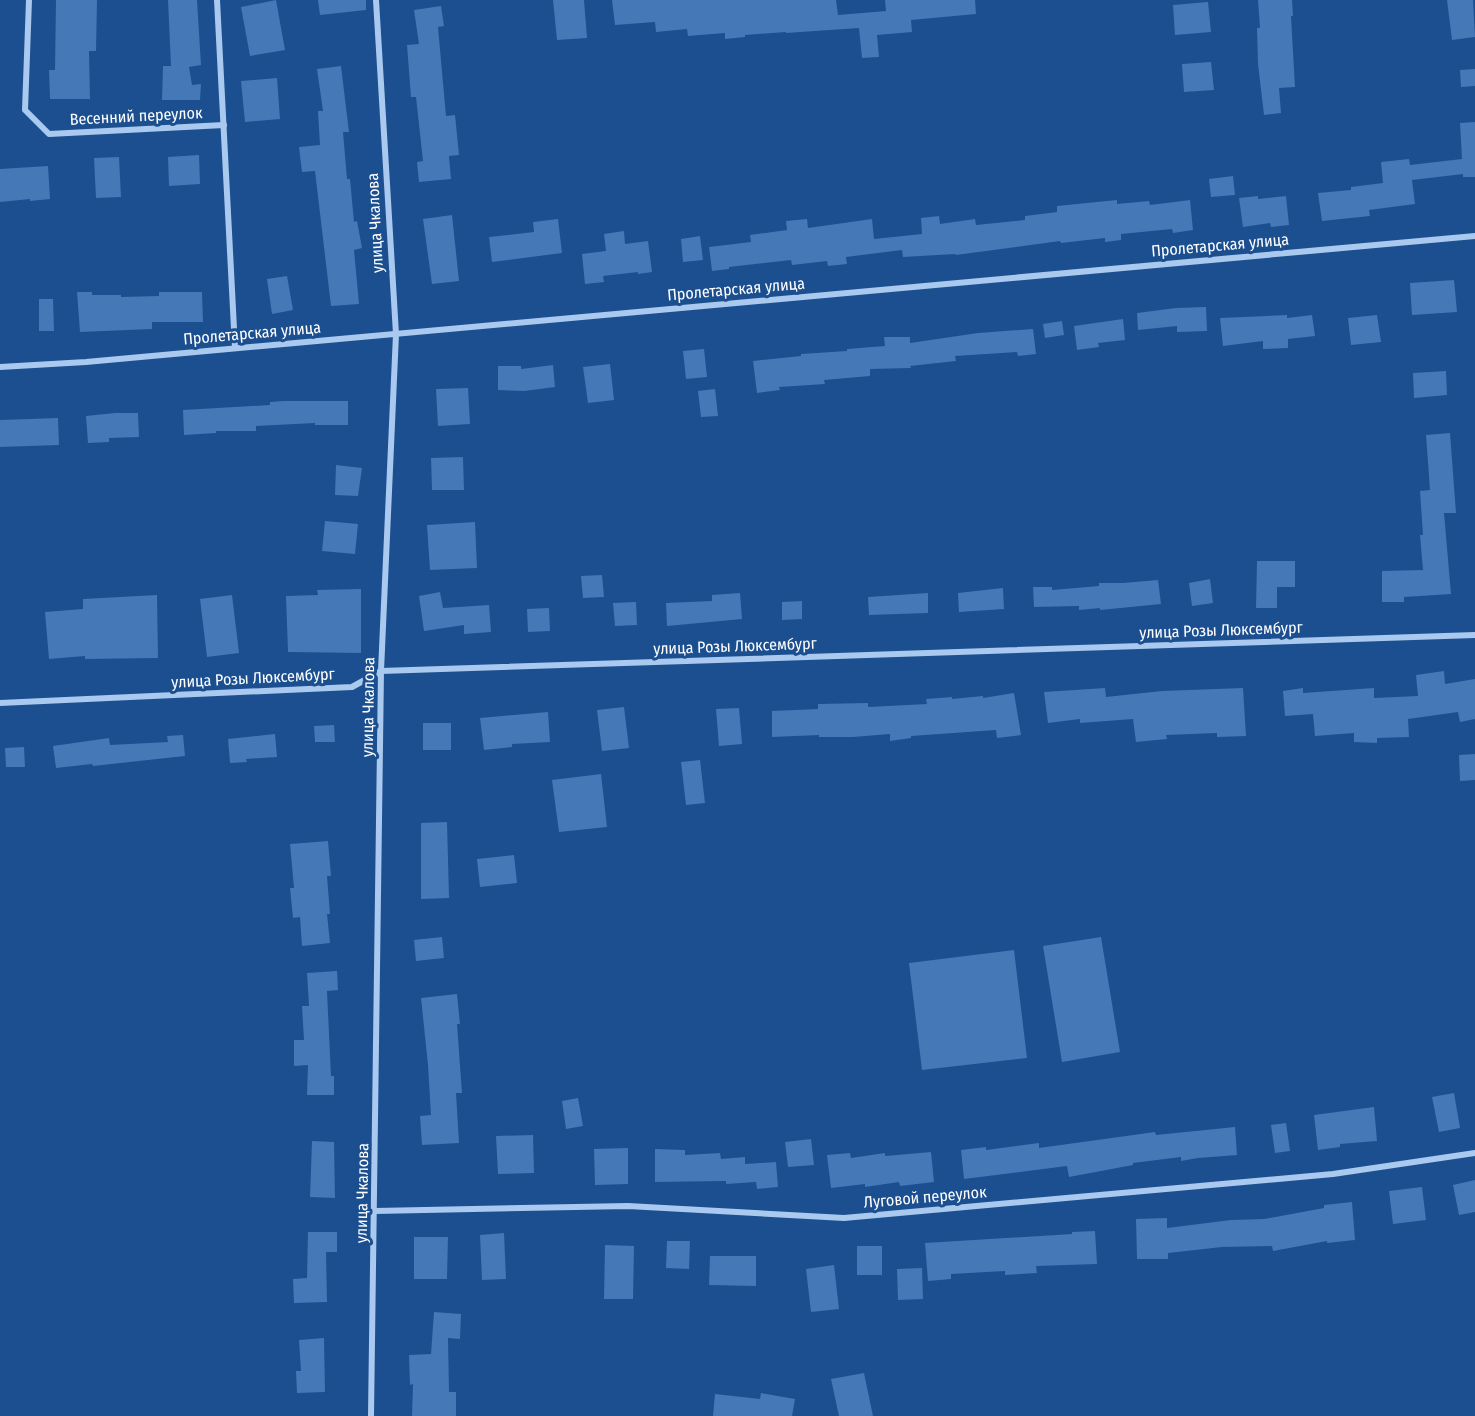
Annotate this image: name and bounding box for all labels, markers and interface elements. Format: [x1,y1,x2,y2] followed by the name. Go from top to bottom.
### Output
[69,103,203,129] street label: Весенний переулок
[363,172,387,273] street label: улица Чкалова
[1150,230,1290,260] street label: Пролетарская улица
[666,274,806,304] street label: Пролетарская улица
[182,318,322,348] street label: Пролетарская улица
[1139,618,1304,642] street label: улица Розы Люксембург
[653,634,818,658] street label: улица Розы Люксембург
[358,657,378,757] street label: улица Чкалова
[171,664,336,692] street label: улица Розы Люксембург
[352,1143,372,1243] street label: улица Чкалова
[863,1182,988,1212] street label: Луговой переулок

